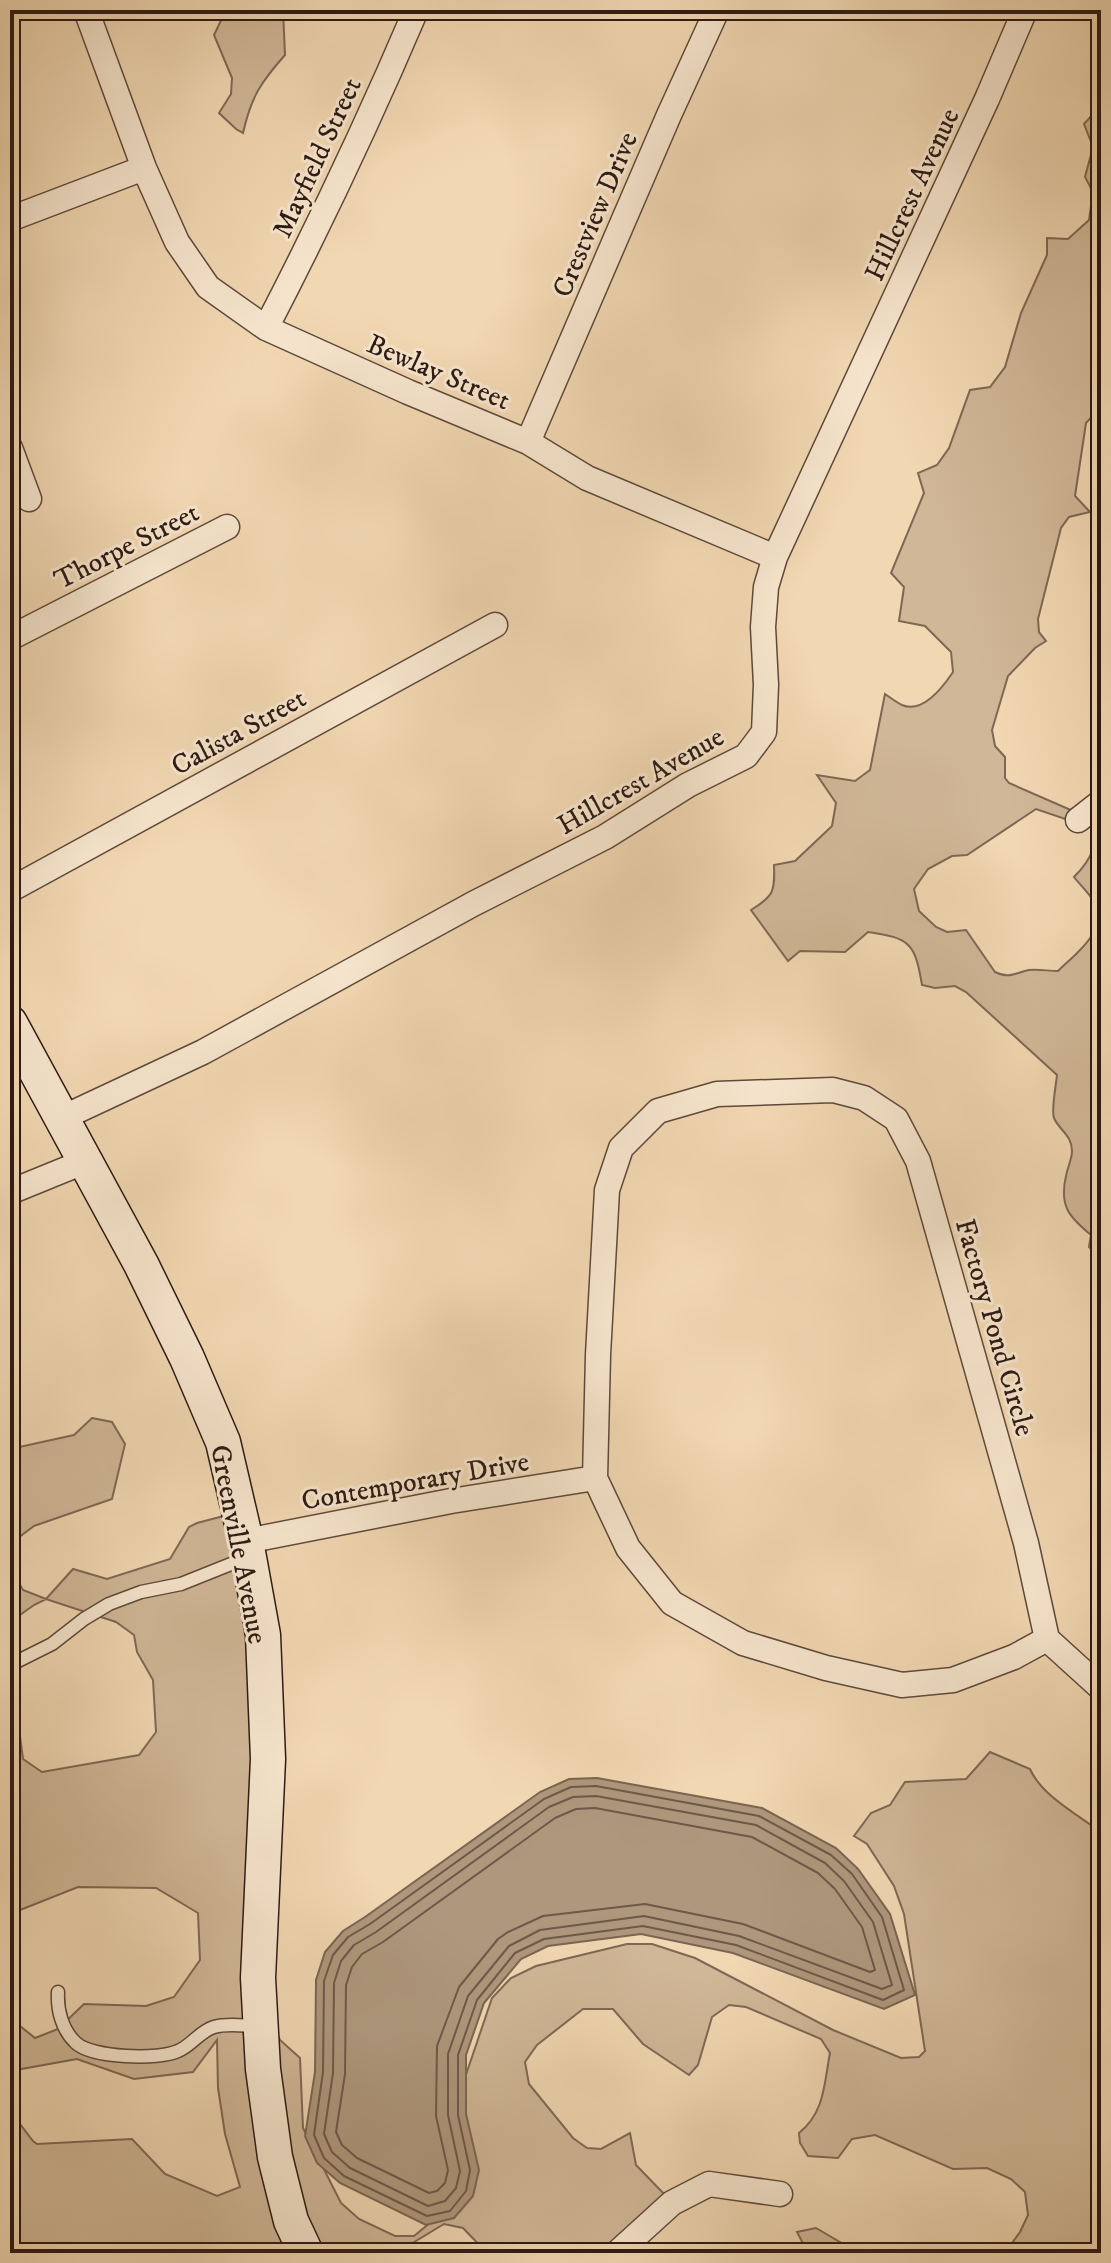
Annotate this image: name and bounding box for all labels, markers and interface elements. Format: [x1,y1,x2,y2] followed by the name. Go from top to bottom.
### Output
[265,72,370,243] street label: Mayfield Street
[857,103,968,287] street label: Hillcrest Avenue
[545,127,646,303] street label: Crestview Drive
[361,327,515,418] street label: Bewlay Street
[49,495,205,598] street label: Thorpe Street
[165,681,312,784] street label: Calista Street
[551,719,730,843] street label: Hillcrest Avenue
[947,1215,1042,1440] street label: Factory Pond Circle
[202,1442,275,1647] street label: Greenville Avenue
[299,1444,532,1519] street label: Contemporary Drive

